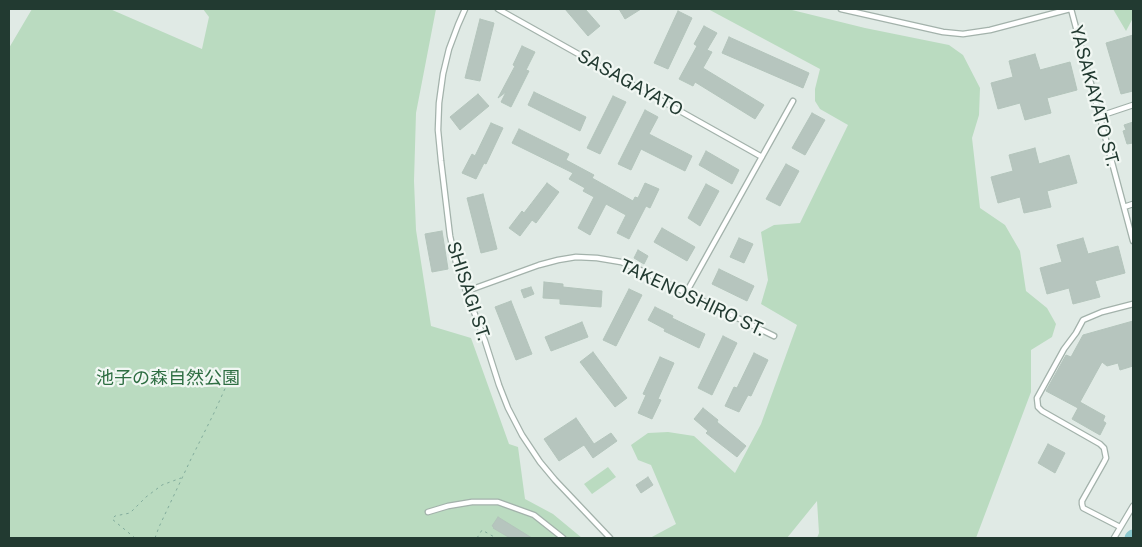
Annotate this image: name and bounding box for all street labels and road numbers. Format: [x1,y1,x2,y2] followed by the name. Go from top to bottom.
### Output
[1065,23,1123,169] street label: YASAKAYATO ST.
[573,45,687,121] street label: SASAGAYATO
[442,239,494,343] street label: SHISAGI ST.
[616,255,768,341] street label: TAKENOSHIRO ST.

